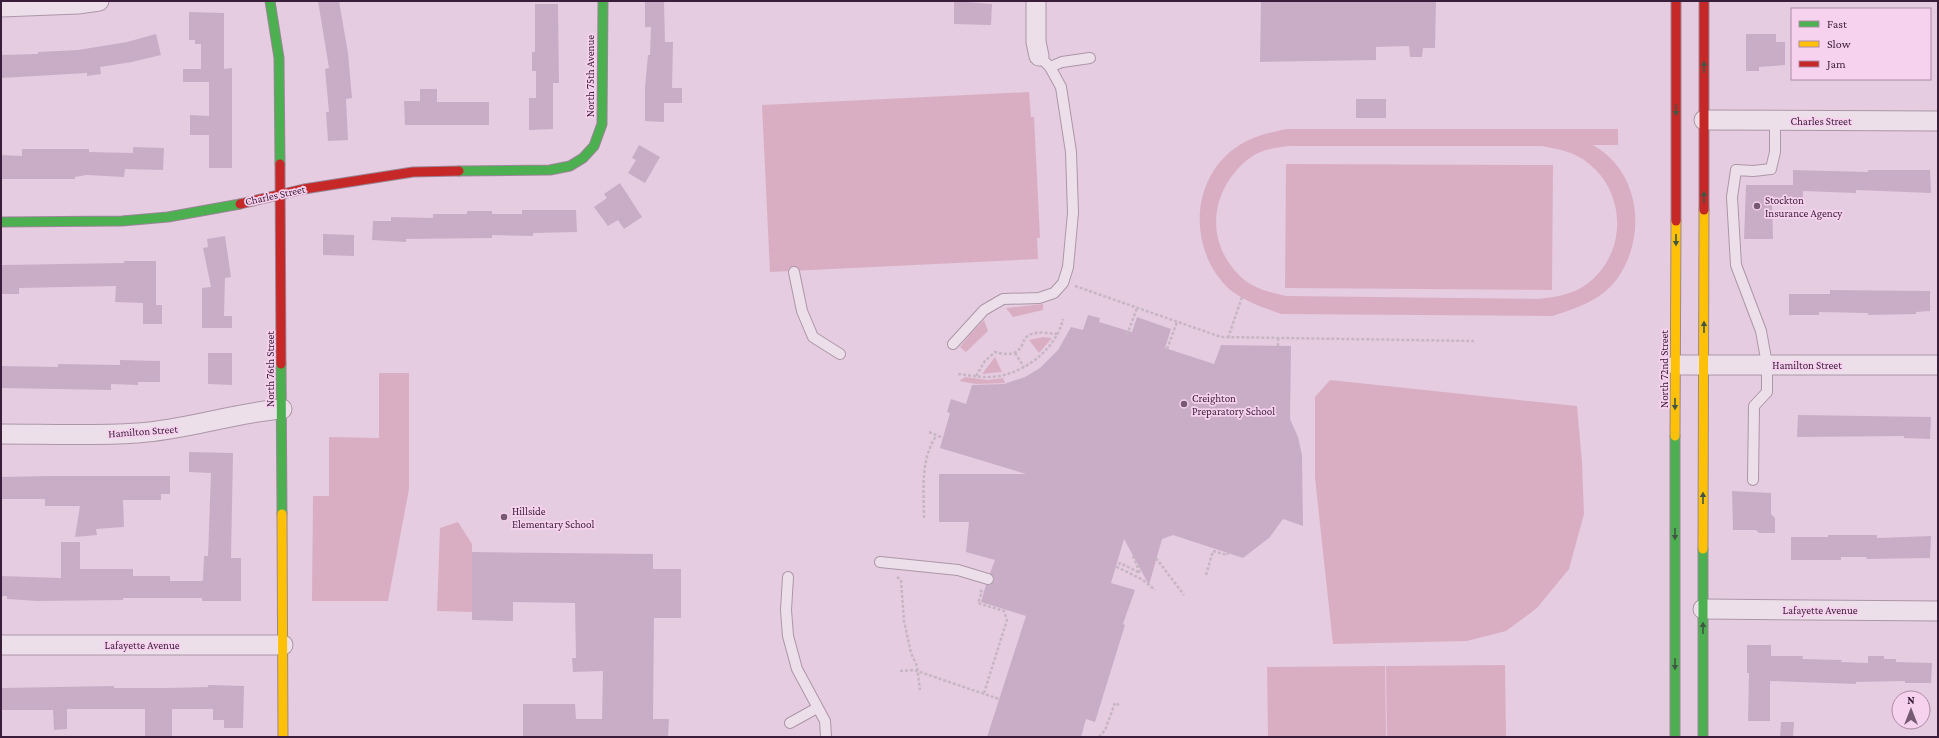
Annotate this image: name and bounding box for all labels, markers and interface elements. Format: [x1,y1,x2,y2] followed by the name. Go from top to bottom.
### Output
[1791,8,1931,80] legend
[1827,17,1848,31] text: Fast
[584,35,596,117] street label: North 75th Avenue
[1827,37,1851,51] text: Slow
[1826,57,1846,71] text: Jam
[1701,60,1707,73] one-way arrow
[1673,104,1679,117] one-way arrow
[1790,115,1852,127] street label: Charles Street
[244,183,307,207] street label: Charles Street
[1701,190,1707,203] one-way arrow
[1765,194,1843,220] place label: Stockton Insurance Agency
[1752,201,1762,211] marker: Stockton Insurance Agency
[1673,234,1679,247] one-way arrow
[1701,320,1707,333] one-way arrow
[1658,330,1670,408] street label: North 72nd Street
[264,331,276,407] street label: North 76th Street
[1772,359,1842,371] street label: Hamilton Street
[1192,392,1275,418] place label: Creighton Preparatory School
[1672,398,1679,410] one-way arrow
[1179,399,1189,409] marker: Creighton Preparatory School
[108,423,179,439] street label: Hamilton Street
[1700,491,1706,504] one-way arrow
[512,505,595,531] place label: Hillside Elementary School
[499,512,509,522] marker: Hillside Elementary School
[1672,528,1678,541] one-way arrow
[1782,604,1858,617] street label: Lafayette Avenue
[1700,621,1706,634] one-way arrow
[104,639,180,652] street label: Lafayette Avenue
[1672,658,1678,671] one-way arrow
[1891,690,1931,730] north arrow
[1907,694,1915,706] text: N

